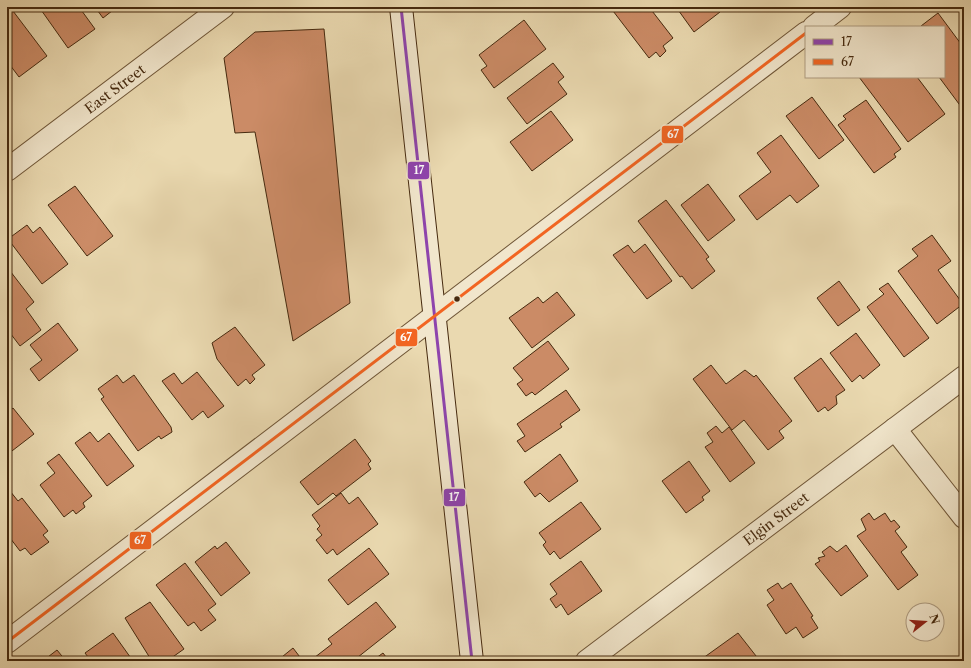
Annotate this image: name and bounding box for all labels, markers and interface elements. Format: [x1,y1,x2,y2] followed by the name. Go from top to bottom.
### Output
[805,26,945,78] legend
[841,34,852,49] text: 17
[841,54,854,69] text: 67
[81,60,149,118] street label: East Street
[661,125,684,144] line badge: 67
[667,127,679,141] text: 67
[407,161,430,180] line badge: 17
[414,163,425,177] text: 17
[452,294,462,304] unlabelled marker
[395,328,418,347] line badge: 67
[400,330,412,344] text: 67
[443,488,466,507] line badge: 17
[740,488,812,550] street label: Elgin Street
[449,490,460,504] text: 17
[129,531,152,550] line badge: 67
[134,533,146,547] text: 67
[905,602,945,642] north arrow
[926,612,943,626] text: N

